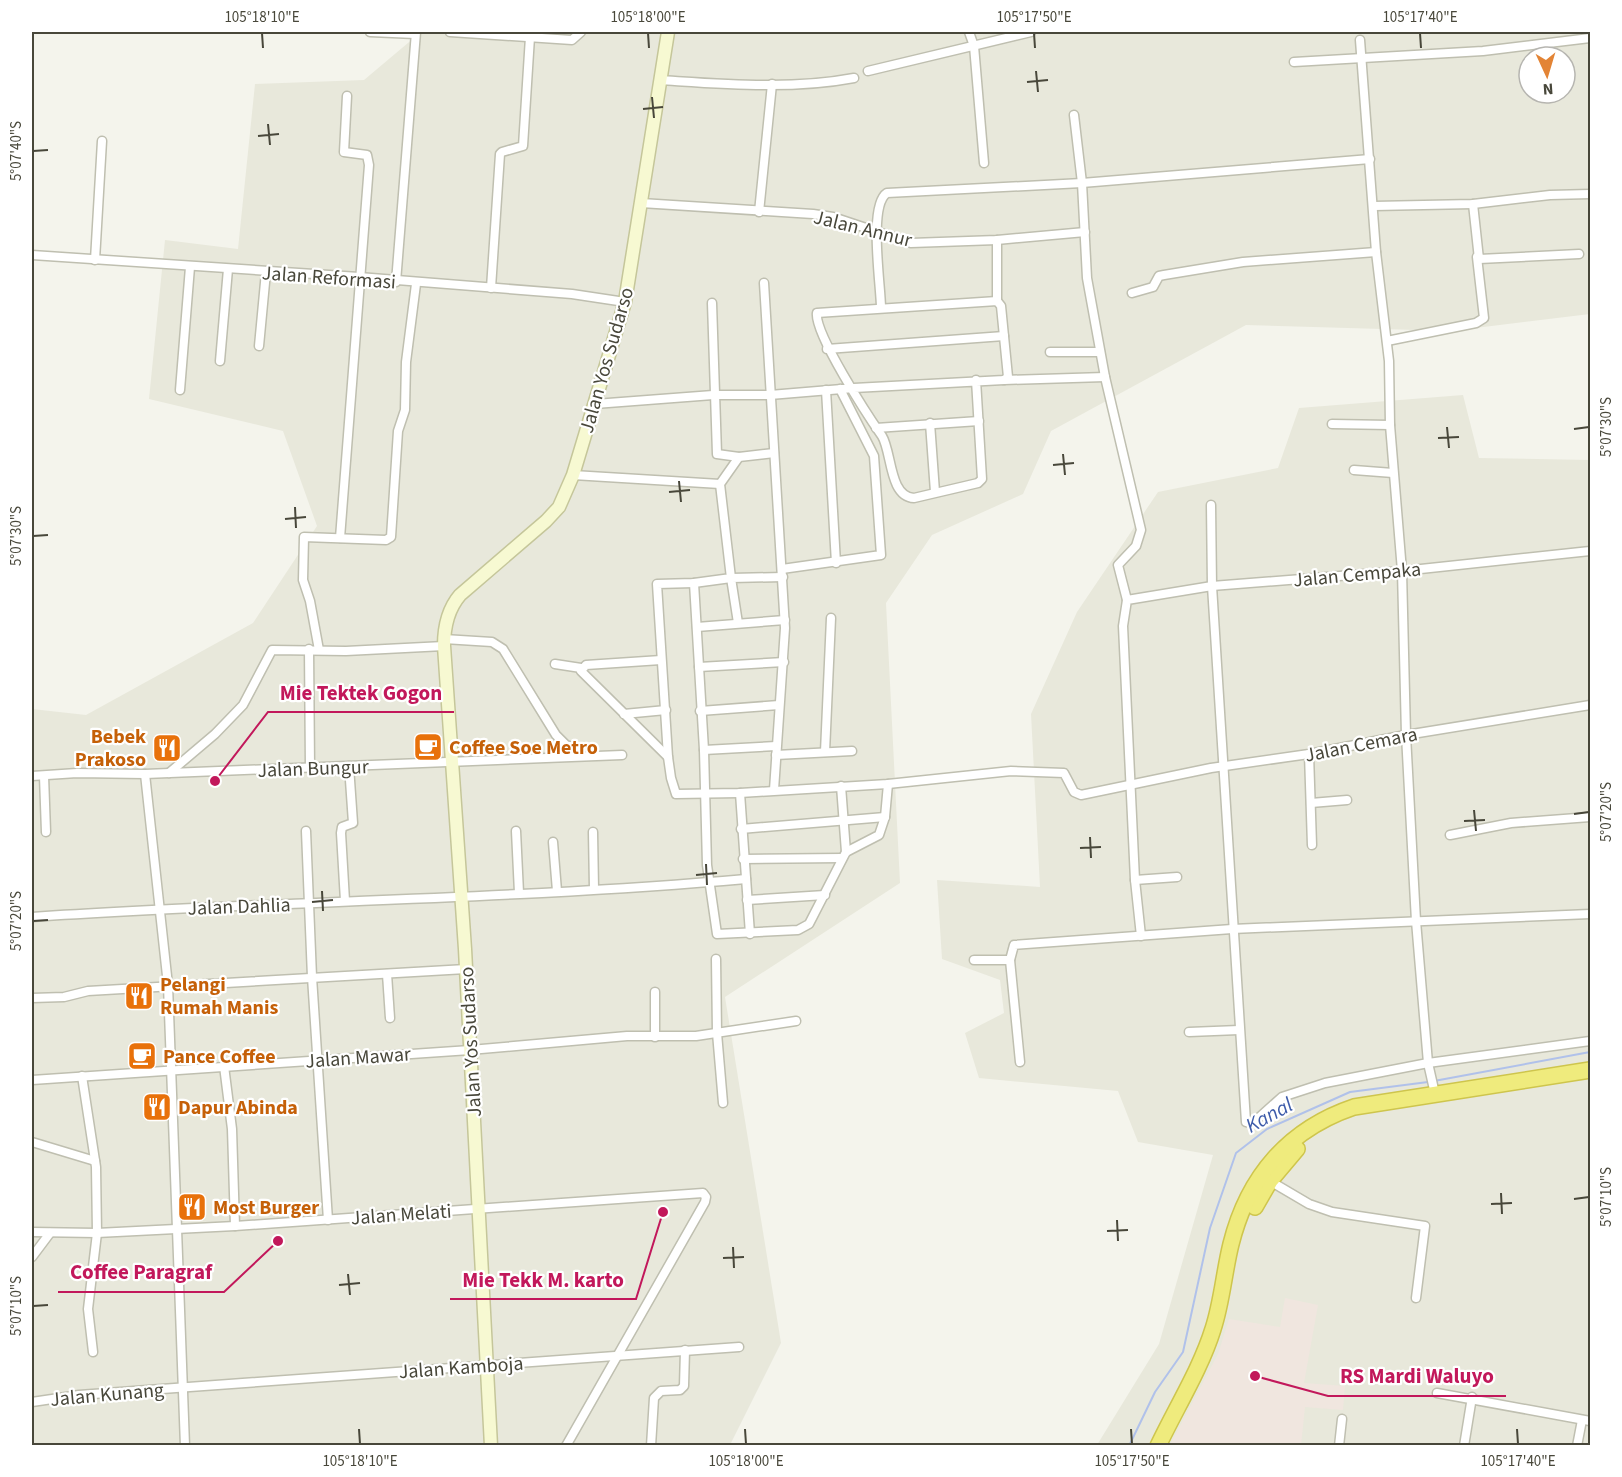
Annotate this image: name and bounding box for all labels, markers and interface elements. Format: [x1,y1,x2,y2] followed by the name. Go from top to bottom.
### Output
[224,7,300,28] text: 105°18'10"E
[610,7,686,28] text: 105°18'00"E
[996,7,1072,28] text: 105°17'50"E
[1382,7,1458,28] text: 105°17'40"E
[1517,45,1577,105] north arrow
[1542,78,1554,100] text: N
[6,121,27,181] text: 5°07'40"S
[811,203,915,255] street label: Jalan Annur
[261,259,397,297] street label: Jalan Reformasi
[573,284,641,436] street label: Jalan Yos Sudarso
[1596,397,1617,457] text: 5°07'30"S
[6,506,27,566] text: 5°07'30"S
[1292,555,1422,595] street label: Jalan Cempaka
[268,673,454,712] callout: Mie Tektek Gogon
[280,678,442,708] text: Mie Tektek Gogon
[1302,720,1420,770] street label: Jalan Cemara
[75,723,146,774] place label: Bebek Prakoso
[412,731,444,763] cafe icon: Coffee Soe Metro
[151,732,183,764] restaurant icon: Bebek Prakoso
[449,734,598,762] place label: Coffee Soe Metro
[257,753,369,785] street label: Jalan Bungur
[1596,782,1617,842] text: 5°07'20"S
[6,891,27,951] text: 5°07'20"S
[187,891,291,923] street label: Jalan Dahlia
[453,966,489,1118] street label: Jalan Yos Sudarso
[160,971,278,1022] place label: Pelangi Rumah Manis
[123,980,155,1012] restaurant icon: Pelangi Rumah Manis
[126,1040,158,1072] cafe icon: Pance Coffee
[304,1040,412,1076] street label: Jalan Mawar
[163,1043,276,1071] place label: Pance Coffee
[1240,1089,1299,1140] water label: Kanal
[141,1091,173,1123] restaurant icon: Dapur Abinda
[178,1094,298,1122] place label: Dapur Abinda
[1596,1167,1617,1227] text: 5°07'10"S
[176,1191,208,1223] restaurant icon: Most Burger
[213,1194,319,1222] place label: Most Burger
[350,1198,452,1232] street label: Jalan Melati
[58,1253,224,1292] callout: Coffee Paragraf
[70,1257,213,1287] text: Coffee Paragraf
[450,1260,636,1299] callout: Mie Tekk M. karto
[462,1265,624,1295] text: Mie Tekk M. karto
[6,1276,27,1336] text: 5°07'10"S
[398,1350,524,1386] street label: Jalan Kamboja
[1328,1357,1506,1396] callout: RS Mardi Waluyo
[1340,1361,1494,1391] text: RS Mardi Waluyo
[49,1376,165,1414] street label: Jalan Kunang
[322,1451,398,1472] text: 105°18'10"E
[708,1451,784,1472] text: 105°18'00"E
[1094,1451,1170,1472] text: 105°17'50"E
[1480,1451,1556,1472] text: 105°17'40"E

